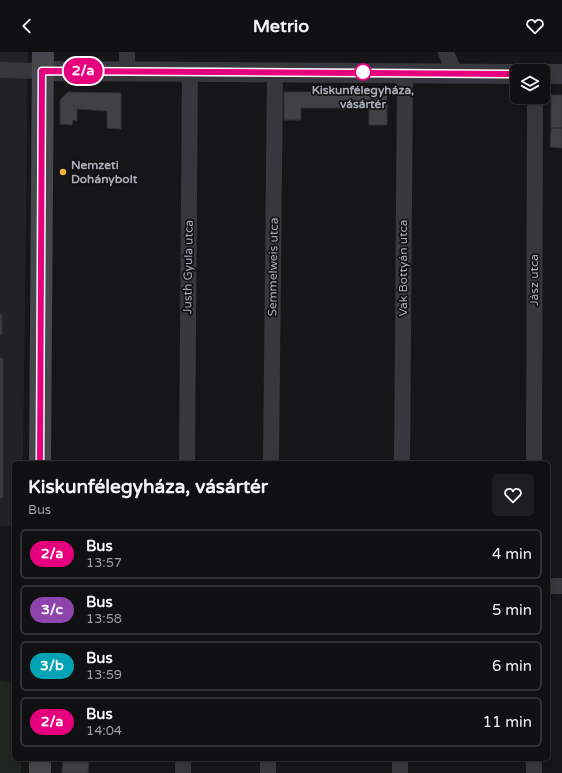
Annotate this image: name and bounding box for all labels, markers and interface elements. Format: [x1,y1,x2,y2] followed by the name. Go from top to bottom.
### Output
[16,15,38,37] icon: back
[253,15,309,37] text: Metrio
[524,15,546,37] icon: heart
[60,58,106,84] line badge: 2/a
[72,62,94,79] text: 2/a
[354,63,372,81] marker: Kiskunfélegyháza, vásártér
[510,64,550,104] map controls
[510,64,550,104] button: layers
[312,83,414,111] place label: Kiskunfélegyháza, vásártér
[71,158,138,187] place label: Nemzeti Dohánybolt
[58,167,68,177] marker: Nemzeti Dohánybolt
[265,217,281,317] street label: Semmelweis utca
[396,219,410,317] street label: Vak Bottyán utca
[180,220,196,314] street label: Justh Gyula utca
[527,254,541,306] street label: Jász utca
[492,474,534,516] button: heart
[28,476,268,498] text: Kiskunfélegyháza, vásártér
[28,502,51,518] text: Bus
[86,537,113,555] text: Bus
[41,545,63,562] text: 2/a
[492,545,532,563] text: 4 min
[86,555,122,571] text: 13:57
[86,593,113,611] text: Bus
[41,601,63,618] text: 3/c
[492,601,532,619] text: 5 min
[86,611,122,627] text: 13:58
[86,649,113,667] text: Bus
[40,657,64,674] text: 3/b
[492,657,532,675] text: 6 min
[86,667,122,683] text: 13:59
[86,705,113,723] text: Bus
[41,713,63,730] text: 2/a
[483,713,532,731] text: 11 min
[86,723,122,739] text: 14:04

